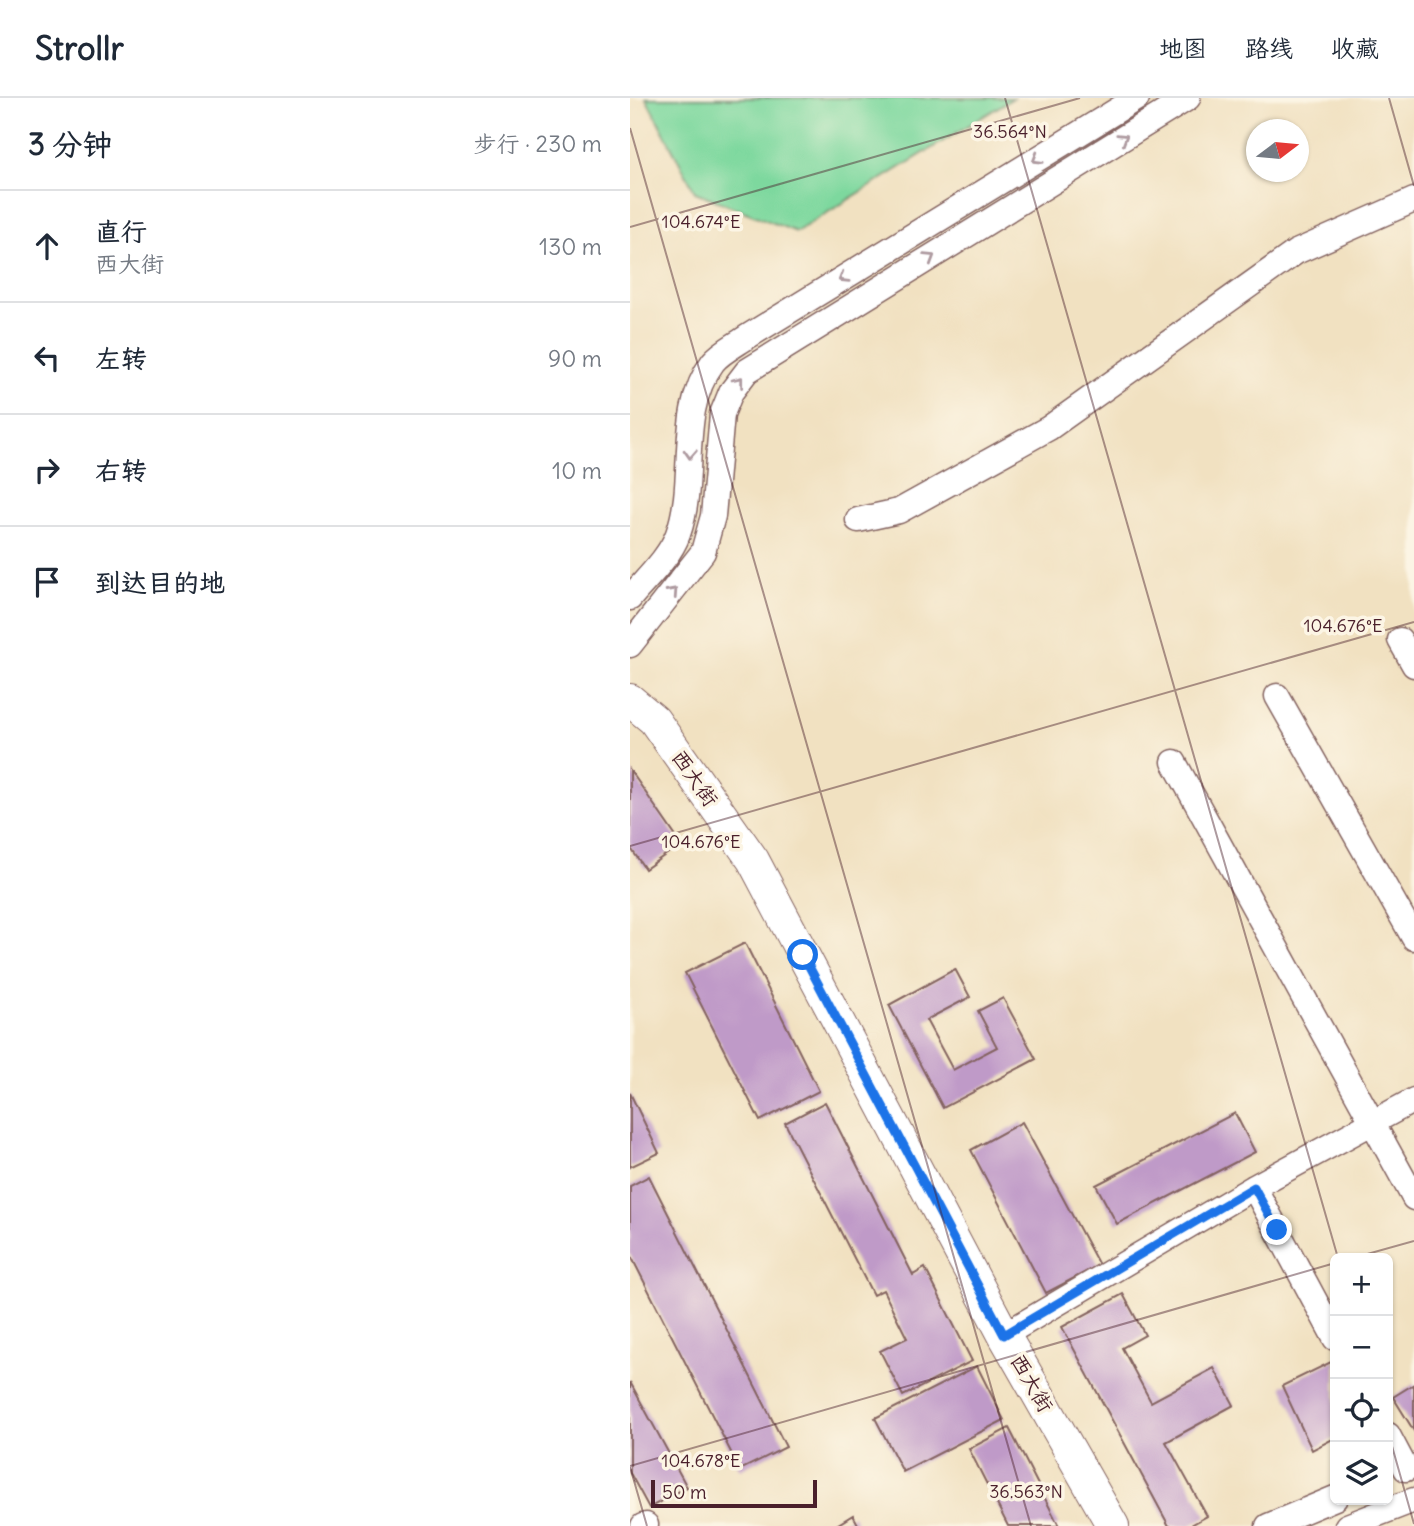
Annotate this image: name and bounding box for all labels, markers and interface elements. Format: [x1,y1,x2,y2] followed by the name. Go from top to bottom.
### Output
[35,27,124,69] text: Strollr
[1159,33,1207,63] text: 地图
[1245,33,1293,63] text: 路线
[1331,33,1379,63] text: 收藏
[1246,119,1309,182] north arrow
[973,120,1047,143] text: 36.564°N
[28,125,112,163] text: 3 分钟
[473,129,602,158] text: 步行 · 230 m
[1115,134,1128,147] one-way arrow
[1032,151,1045,164] one-way arrow
[662,210,740,233] text: 104.674°E
[95,215,147,248] text: 直行
[28,227,66,265] icon: ahead
[539,232,602,261] text: 130 m
[95,249,164,278] text: 西大街
[922,253,935,266] one-way arrow
[838,270,851,283] one-way arrow
[28,339,66,377] icon: left
[95,342,147,375] text: 左转
[548,344,602,373] text: 90 m
[731,376,744,389] one-way arrow
[682,449,697,460] one-way arrow
[28,451,66,489] icon: right
[95,454,147,487] text: 右转
[552,456,602,485] text: 10 m
[28,563,66,601] icon: arrive
[95,566,225,599] text: 到达目的地
[665,587,677,600] one-way arrow
[1303,614,1383,637] text: 104.676°E
[666,744,724,812] street label: 西大街
[661,830,741,853] text: 104.676°E
[787,939,818,970] route start
[1261,1214,1292,1245] route end
[1330,1253,1393,1505] map controls
[1330,1253,1393,1316] button: +
[1330,1316,1393,1379] button: −
[1005,1349,1059,1417] street label: 西大街
[1330,1379,1393,1442] button: locate
[1330,1442,1393,1505] button: layers
[661,1449,741,1472] text: 104.678°E
[651,1477,817,1509] scale bar
[662,1480,707,1504] text: 50 m
[989,1480,1063,1503] text: 36.563°N

